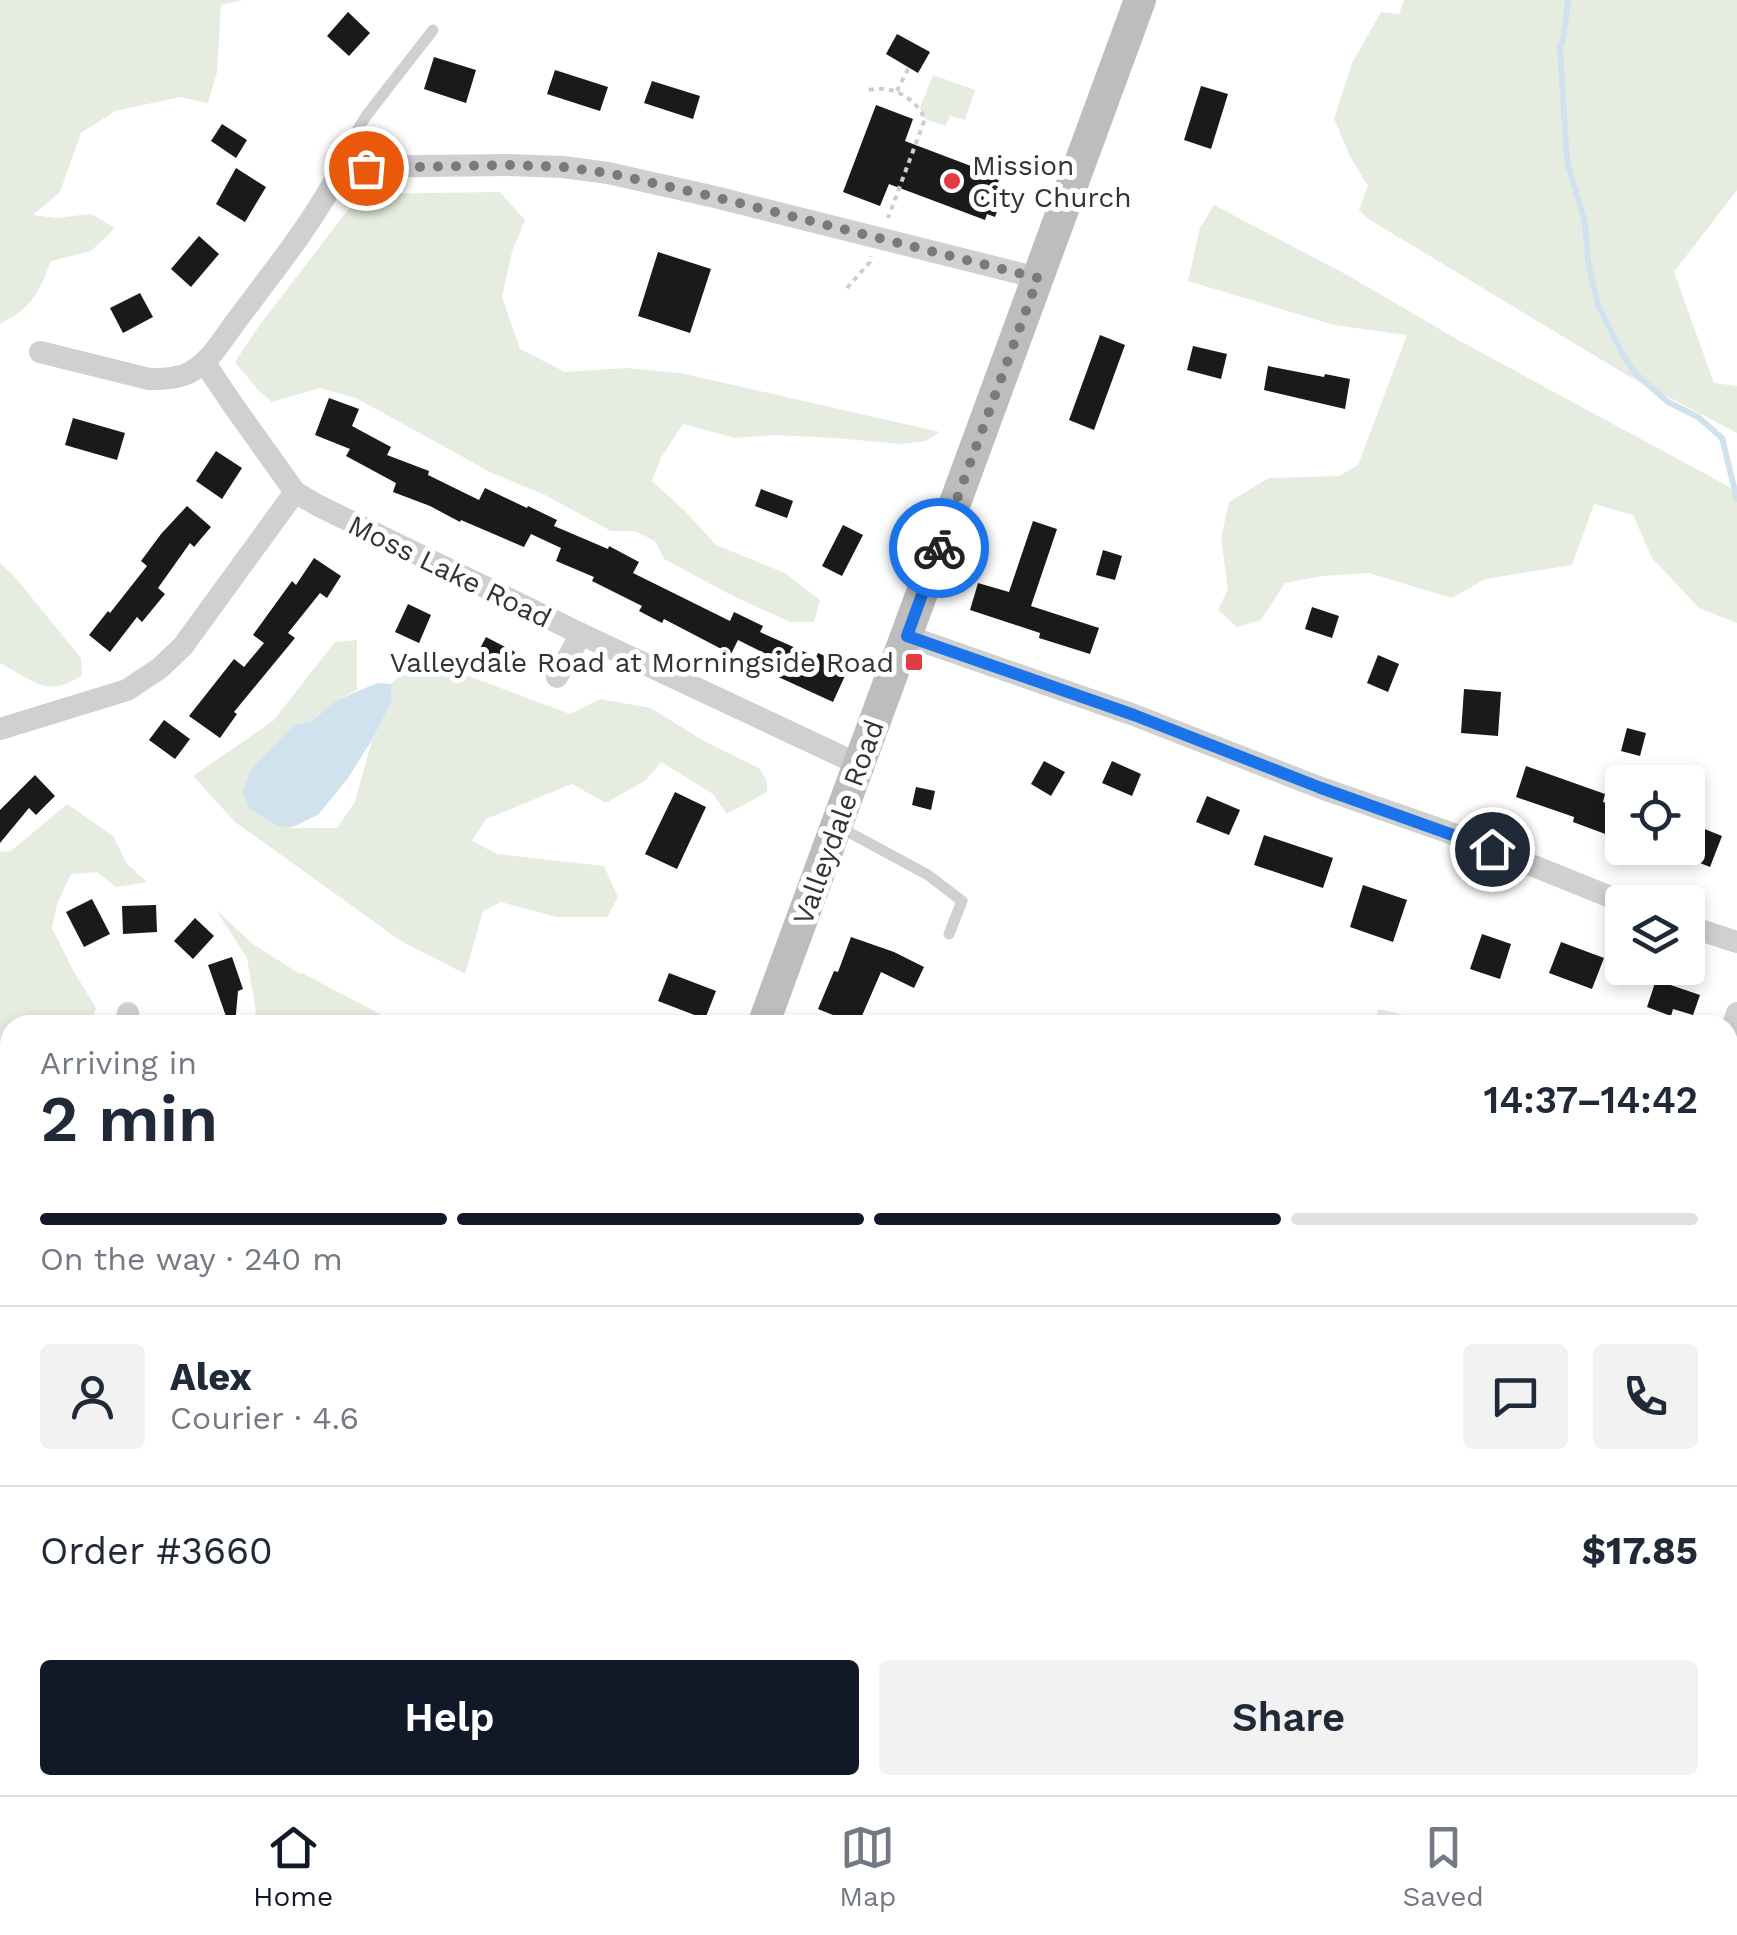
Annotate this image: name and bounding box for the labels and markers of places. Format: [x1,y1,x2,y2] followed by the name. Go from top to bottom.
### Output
[324,126,409,211] pin
[972,149,1132,214] place label: Mission City Church
[941,170,963,192] marker: Mission City Church
[390,646,894,679] place label: Valleydale Road at Morningside Road
[903,651,925,673] marker: Valleydale Road at Morningside Road
[1450,807,1535,892] pin

